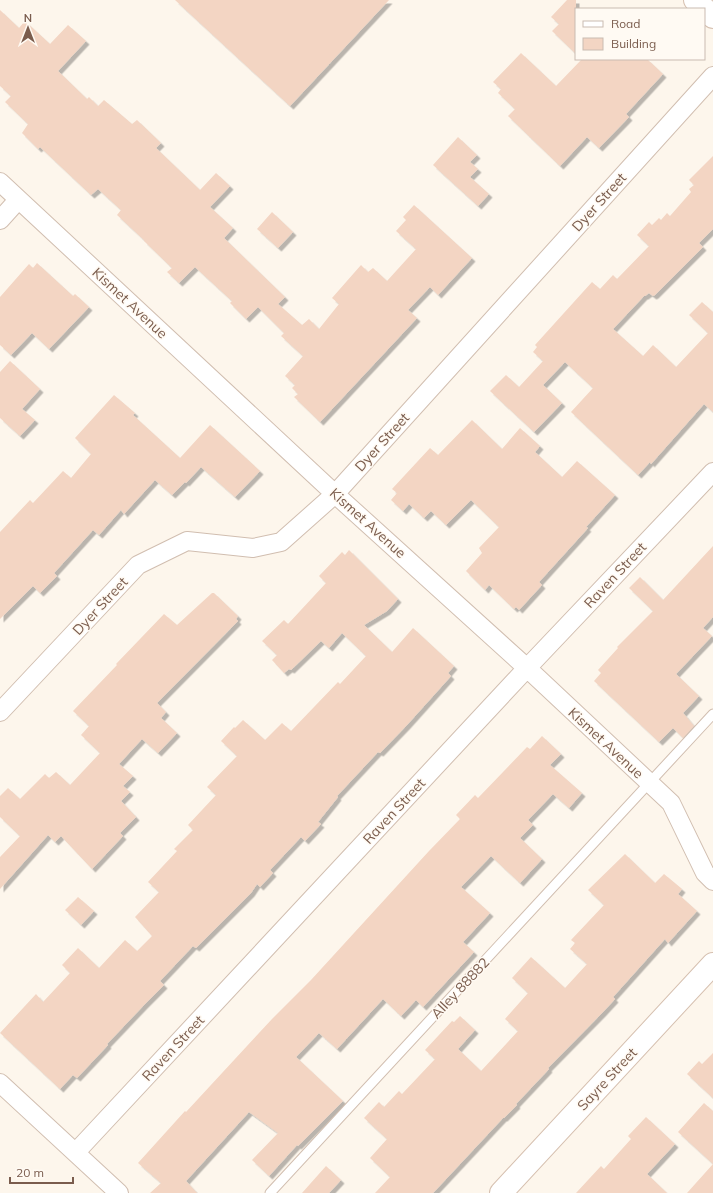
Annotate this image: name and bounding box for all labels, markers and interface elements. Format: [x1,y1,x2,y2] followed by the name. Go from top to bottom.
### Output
[8,8,48,48] north arrow
[575,8,705,60] legend
[24,11,32,25] text: N
[611,16,640,31] text: Road
[611,36,656,51] text: Building
[568,169,630,235] street label: Dyer Street
[89,264,171,342] street label: Kismet Avenue
[351,409,413,475] street label: Dyer Street
[326,484,410,562] street label: Kismet Avenue
[580,538,650,612] street label: Raven Street
[69,573,131,639] street label: Dyer Street
[565,704,647,782] street label: Kismet Avenue
[359,774,429,848] street label: Raven Street
[427,953,493,1023] street label: Alley 88882
[138,1011,208,1085] street label: Raven Street
[573,1044,641,1114] street label: Sayre Street
[10,1159,73,1185] scale bar
[16,1165,44,1180] text: 20 m

